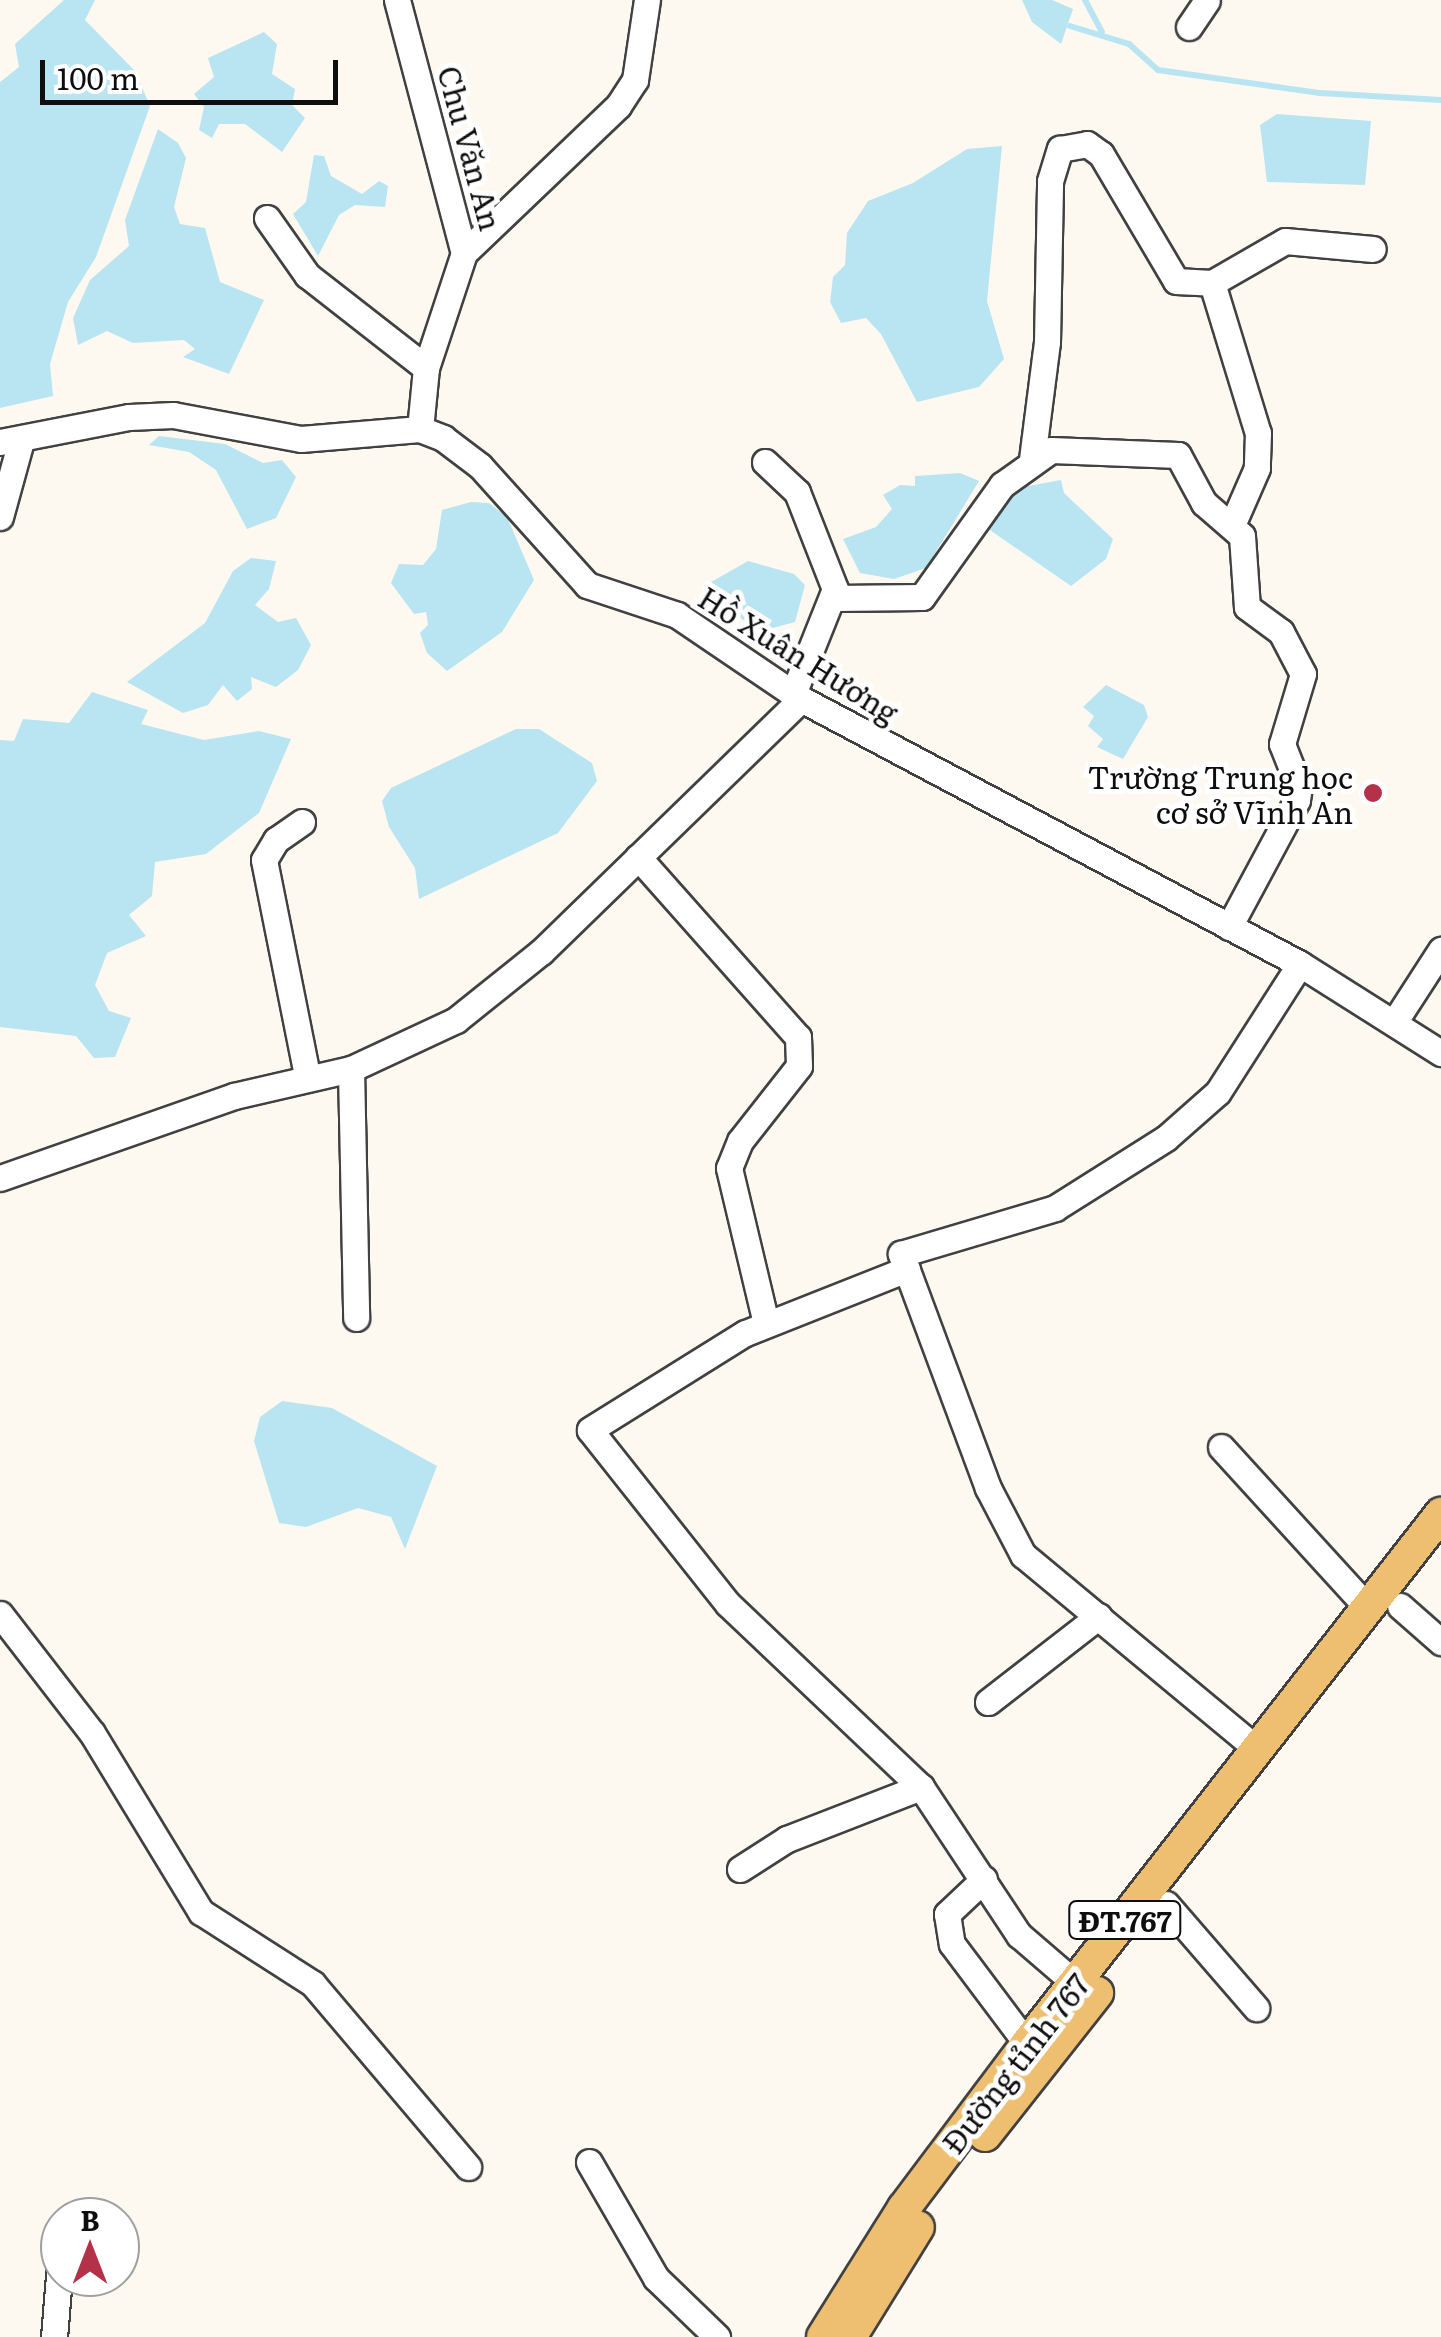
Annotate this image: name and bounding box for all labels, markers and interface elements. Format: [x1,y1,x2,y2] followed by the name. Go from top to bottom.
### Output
[45,40,342,102] scale bar
[57,55,139,99] text: 100 m
[432,62,510,234] street label: Chu Văn An
[693,578,905,730] street label: Hồ Xuân Hương
[1088,758,1353,828] place label: Trường Trung học cơ sở Vĩnh An
[1362,782,1384,804] marker: Trường Trung học cơ sở Vĩnh An
[1068,1897,1182,1943] road number: ĐT.767
[934,1966,1096,2160] street label: Đường tỉnh 767
[40,2197,140,2297] north arrow
[80,2198,100,2240] text: B

